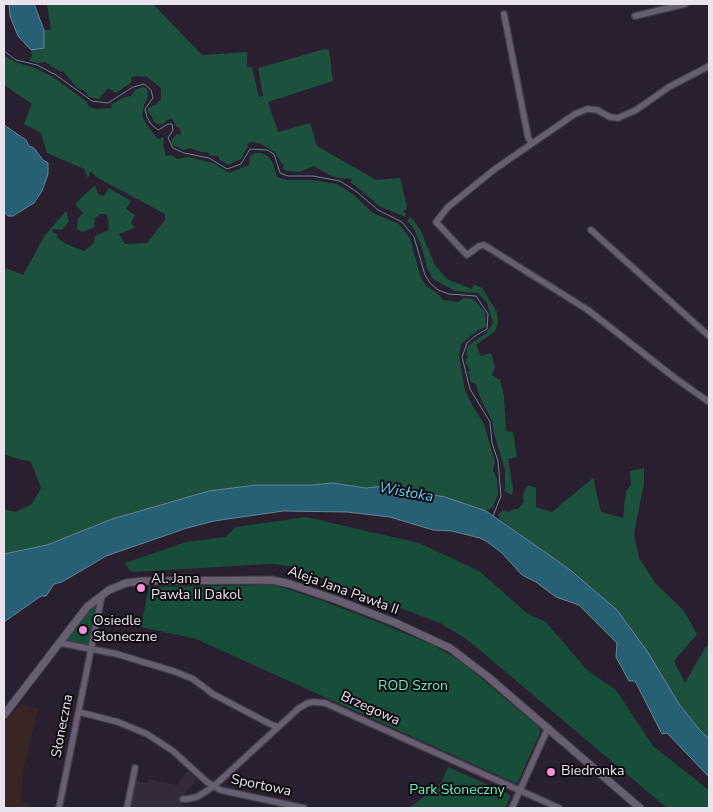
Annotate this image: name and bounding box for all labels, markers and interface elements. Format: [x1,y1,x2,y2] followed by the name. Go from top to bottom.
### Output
[377,479,435,507] water label: Wisłoka
[285,563,401,619] street label: Aleja Jana Pawła II
[151,572,241,604] place label: Al. Jana Pawła II Dakol
[135,582,147,594] marker: Al. Jana Pawła II Dakol
[93,614,157,646] place label: Osiedle Słoneczne
[77,624,89,636] marker: Osiedle Słoneczne
[378,679,448,695] park label: ROD Szron
[338,688,402,730] street label: Brzegowa
[49,693,77,759] street label: Słoneczna
[561,764,624,780] place label: Biedronka
[545,766,557,778] marker: Biedronka
[229,771,293,801] street label: Sportowa
[409,783,505,799] park label: Park Słoneczny

